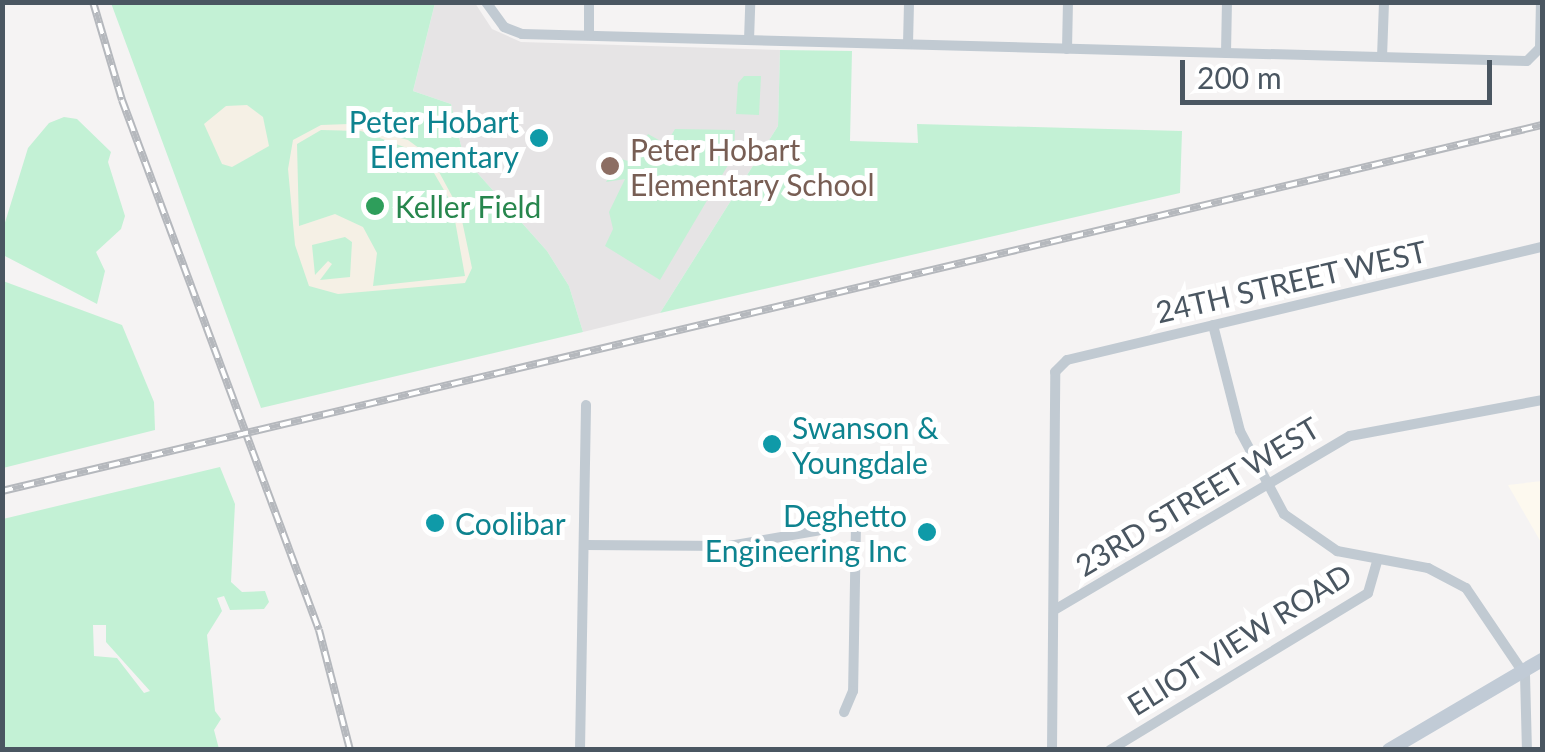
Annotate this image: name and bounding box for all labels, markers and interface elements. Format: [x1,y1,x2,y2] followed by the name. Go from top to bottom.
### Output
[1185,40,1498,102] scale bar
[1197,59,1282,95] text: 200 m
[348,103,519,174] place label: Peter Hobart Elementary
[528,127,550,149] marker: Peter Hobart Elementary
[630,131,875,202] place label: Peter Hobart Elementary School
[599,155,621,177] marker: Peter Hobart Elementary School
[395,188,542,224] place label: Keller Field
[364,195,386,217] marker: Keller Field
[1151,232,1431,330] street label: 24TH STREET WEST
[792,409,939,480] place label: Swanson & Youngdale
[1068,409,1326,583] street label: 23RD STREET WEST
[761,433,783,455] marker: Swanson & Youngdale
[705,497,907,568] place label: Deghetto Engineering Inc
[455,505,566,541] place label: Coolibar
[424,512,446,534] marker: Coolibar
[916,521,938,543] marker: Deghetto Engineering Inc
[1119,555,1359,723] street label: ELIOT VIEW ROAD

